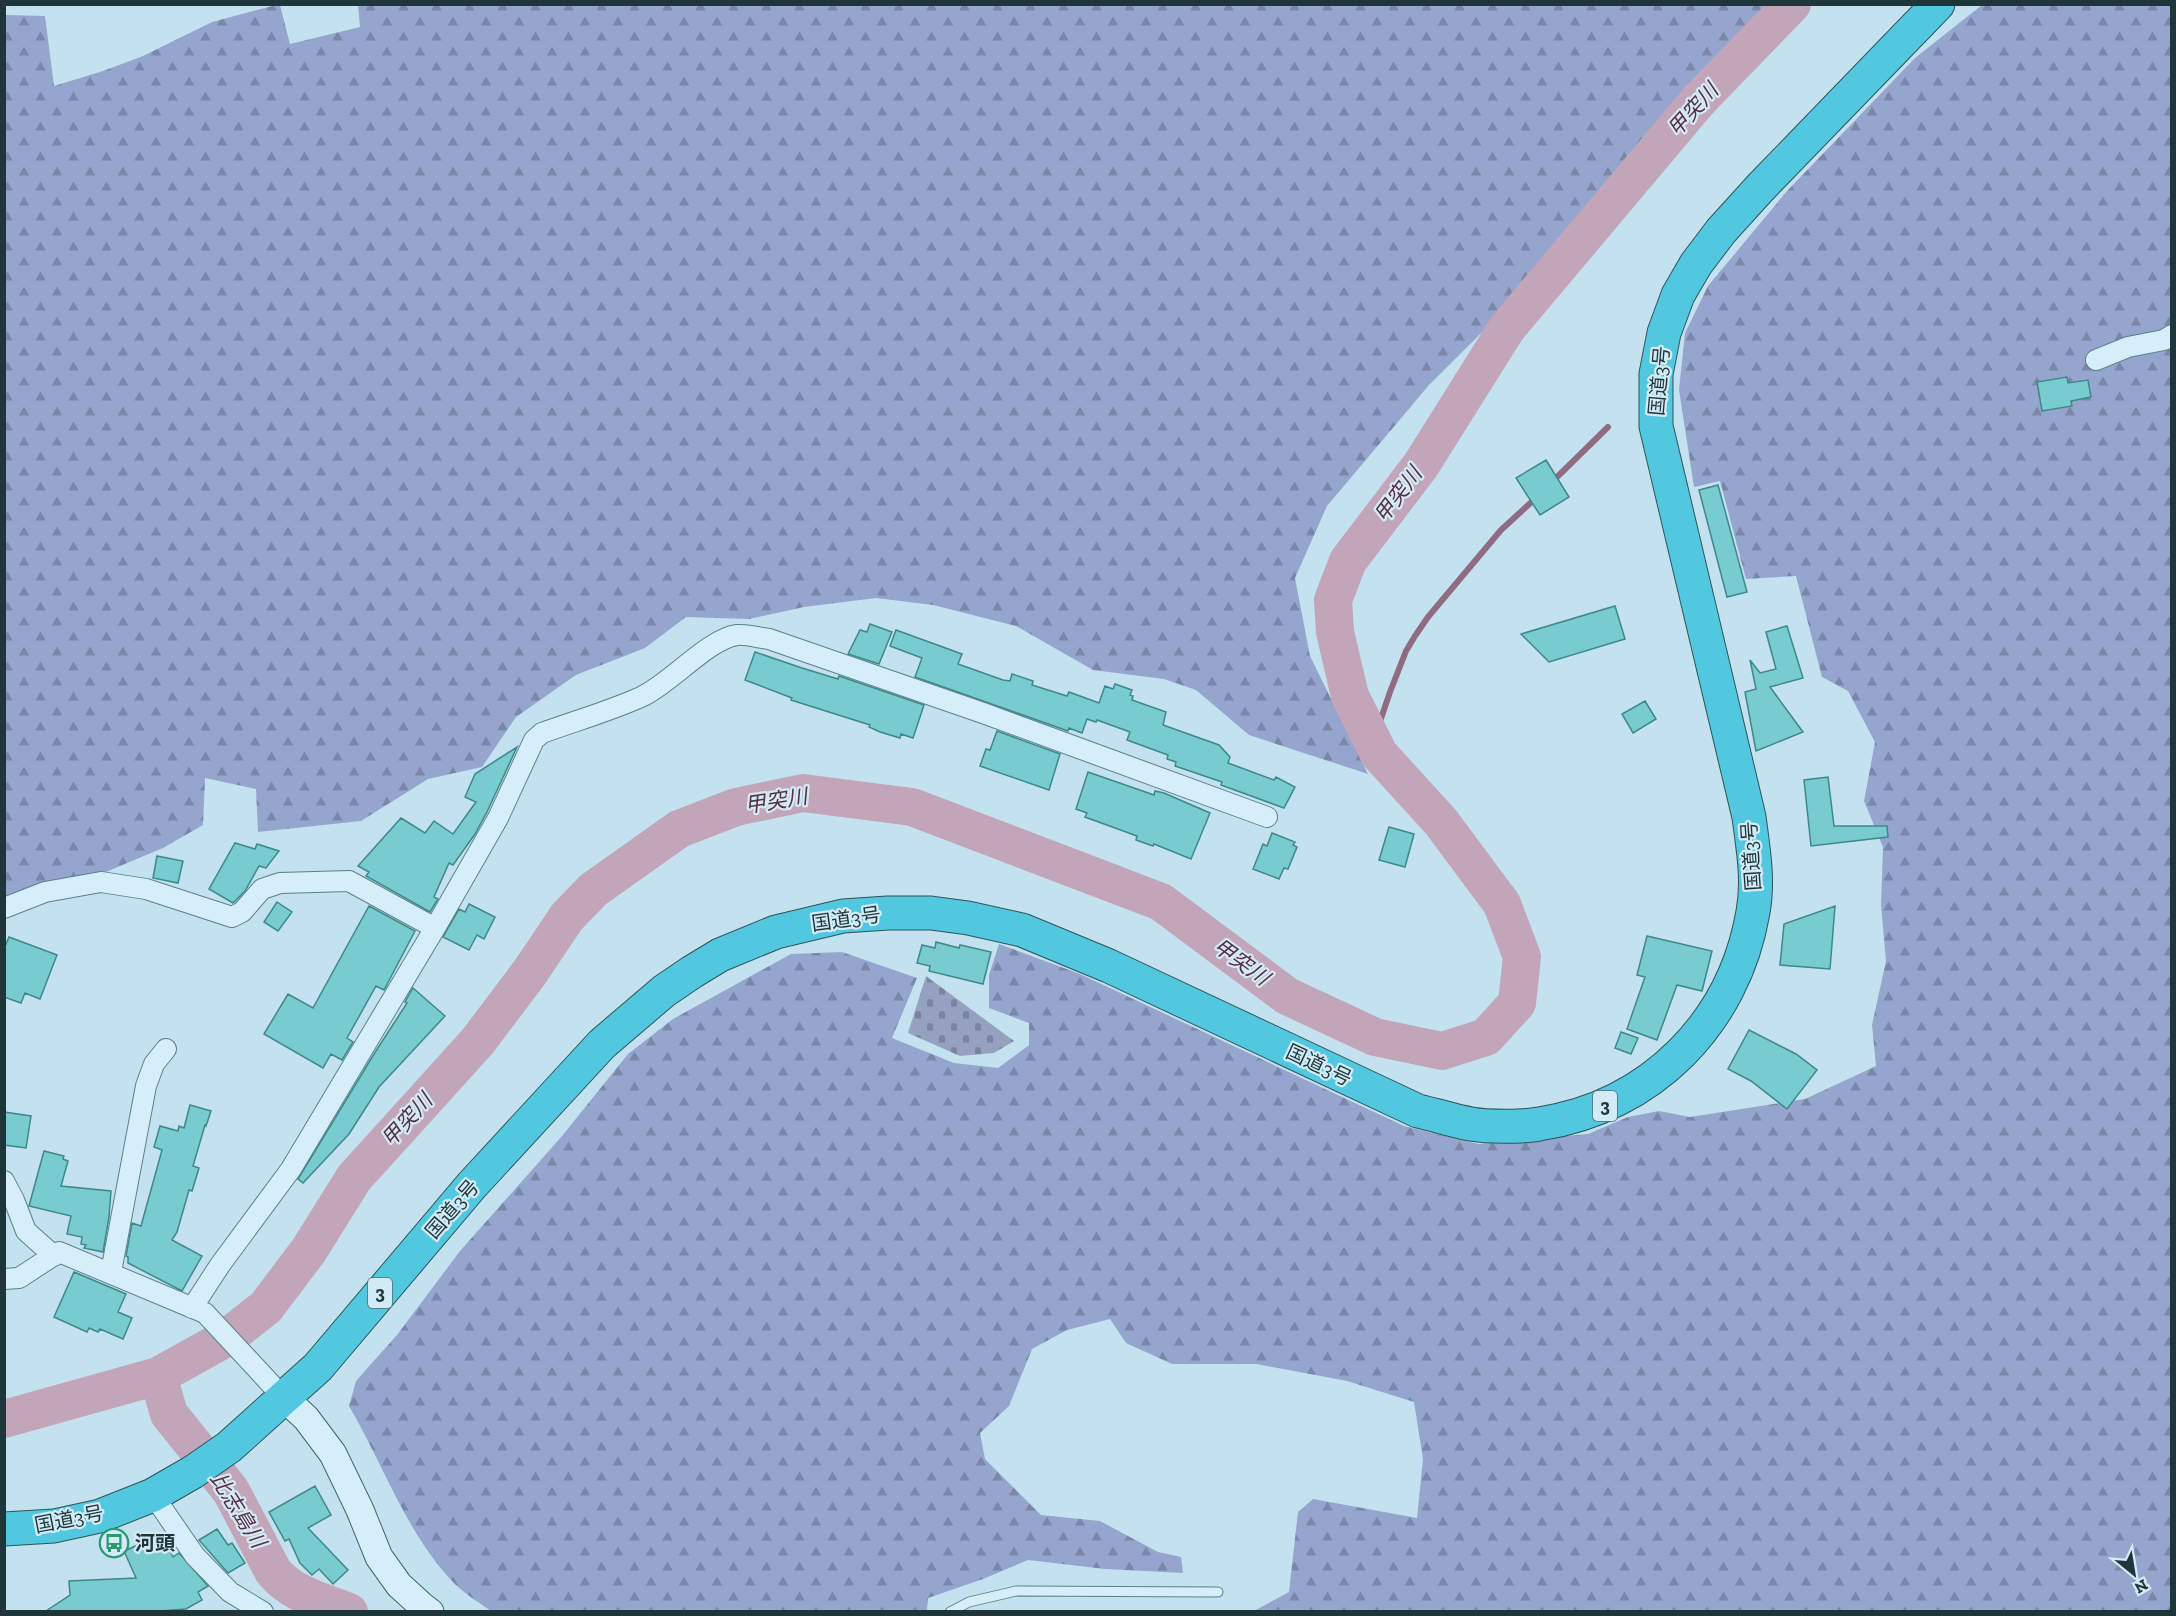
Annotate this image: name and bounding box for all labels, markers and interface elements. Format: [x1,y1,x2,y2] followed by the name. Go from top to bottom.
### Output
[1662,76,1724,141] water label: 甲突川
[1644,345,1674,417] street label: 国道3号
[1369,460,1428,527] water label: 甲突川
[743,783,811,818] water label: 甲突川
[1737,820,1765,892] street label: 国道3号
[810,902,882,936] street label: 国道3号
[1208,933,1276,991] water label: 甲突川
[1282,1039,1356,1091] street label: 国道3号
[376,1086,438,1151] water label: 甲突川
[1593,1091,1617,1121] road number: 3
[420,1175,484,1243] street label: 国道3号
[368,1278,392,1308] road number: 3
[206,1467,272,1554] water label: 比志島川
[32,1501,106,1537] street label: 国道3号
[98,1527,130,1559] bus stop icon: 河頭
[135,1531,175,1555] place label: 河頭
[2104,1544,2164,1604] north arrow
[2131,1575,2151,1598] text: N

